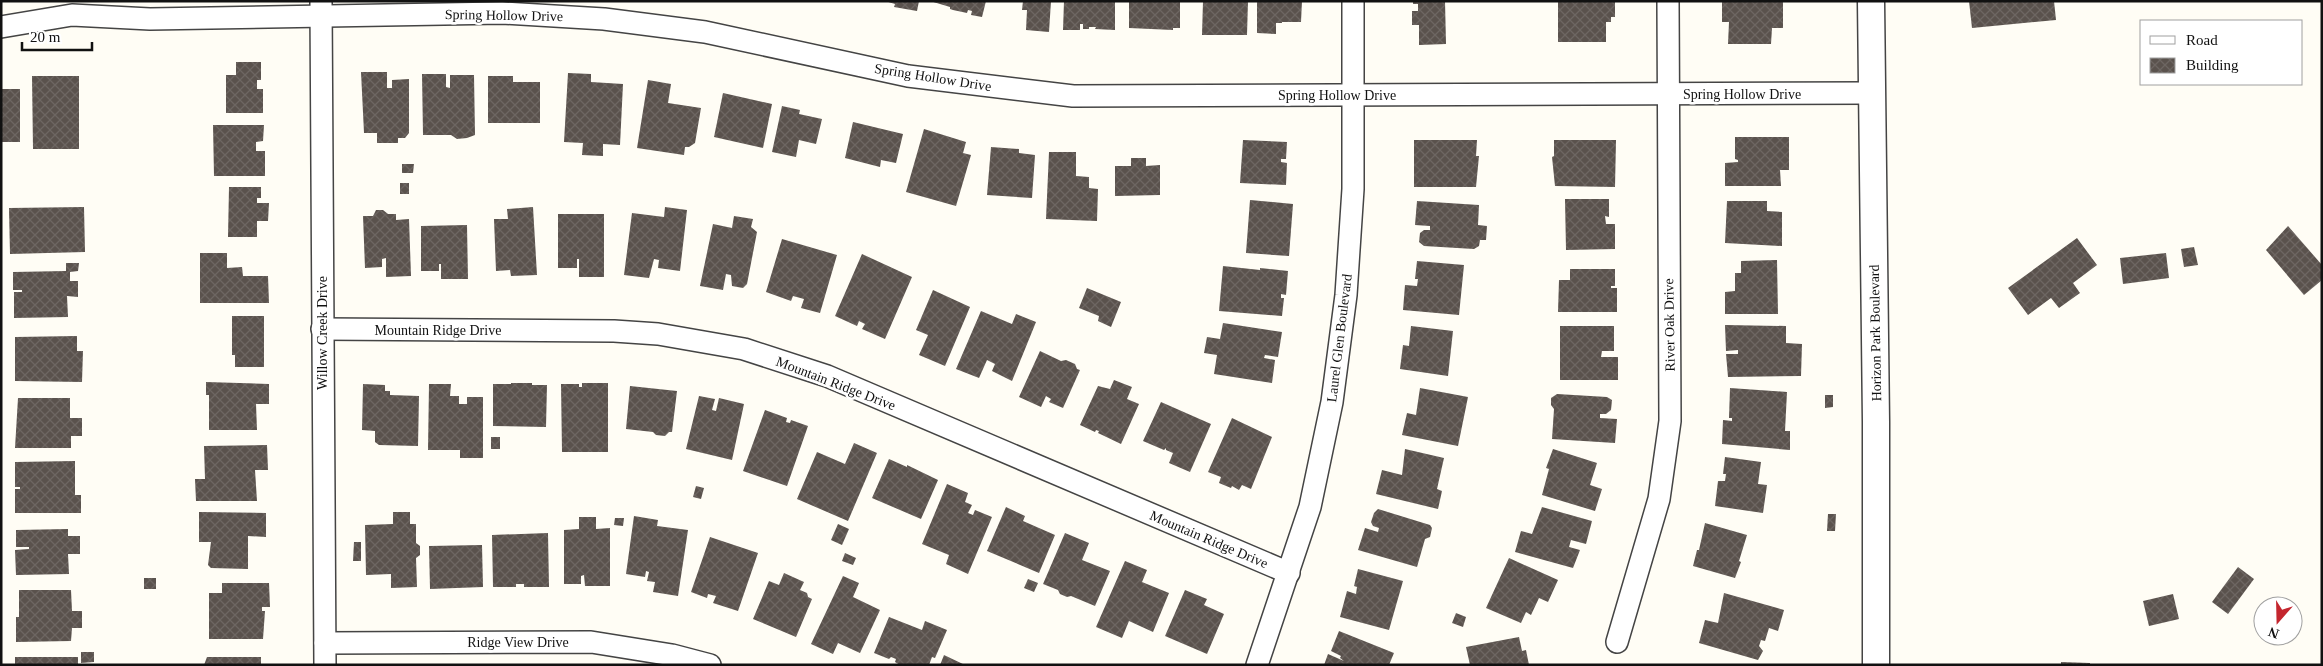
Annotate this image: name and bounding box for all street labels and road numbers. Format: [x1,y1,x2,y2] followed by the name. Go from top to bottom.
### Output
[445,7,563,24] street label: Spring Hollow Drive
[873,61,992,94] street label: Spring Hollow Drive
[1683,87,1801,102] street label: Spring Hollow Drive
[1278,88,1396,103] street label: Spring Hollow Drive
[1867,264,1884,402] street label: Horizon Park Boulevard
[1324,273,1355,403] street label: Laurel Glen Boulevard
[315,276,330,390] street label: Willow Creek Drive
[1661,278,1678,372] street label: River Oak Drive
[375,323,501,338] street label: Mountain Ridge Drive
[774,354,898,413] street label: Mountain Ridge Drive
[1148,508,1270,571] street label: Mountain Ridge Drive
[467,635,569,650] street label: Ridge View Drive

